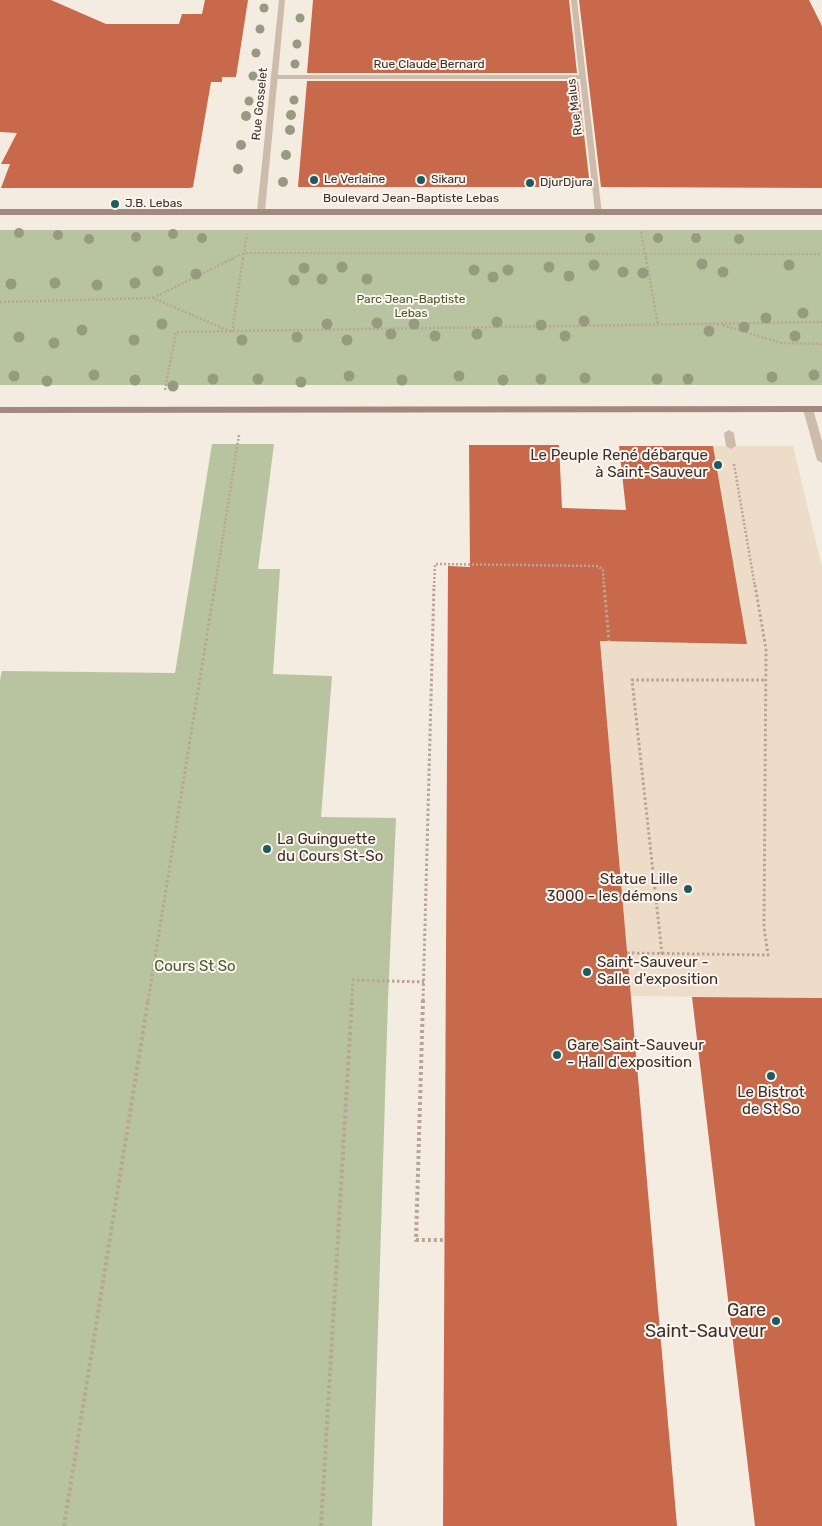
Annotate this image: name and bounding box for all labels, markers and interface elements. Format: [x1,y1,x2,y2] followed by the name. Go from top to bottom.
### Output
[373,58,485,72] street label: Rue Claude Bernard
[249,67,271,141] street label: Rue Gosselet
[564,78,586,136] street label: Rue Malus
[324,173,385,187] place label: Le Verlaine
[431,173,466,187] place label: Sikaru
[308,174,320,186] marker: Le Verlaine
[415,174,427,186] marker: Sikaru
[540,176,593,190] place label: DjurDjura
[524,177,536,189] marker: DjurDjura
[323,192,499,206] street label: Boulevard Jean-Baptiste Lebas
[125,197,182,211] place label: J.B. Lebas
[109,198,121,210] marker: J.B. Lebas
[356,293,466,321] park label: Parc Jean-Baptiste Lebas
[530,447,708,482] place label: Le Peuple René débarque à Saint-Sauveur
[712,459,724,471] marker: Le Peuple René débarque à Saint-Sauveur
[277,831,383,866] place label: La Guinguette du Cours St-So
[261,843,273,855] marker: La Guinguette du Cours St-So
[546,871,678,906] place label: Statue Lille 3000 - les démons
[682,883,694,895] marker: Statue Lille 3000 - les démons
[597,954,718,989] place label: Saint-Sauveur - Salle d'exposition
[154,958,236,976] park label: Cours St So
[581,966,593,978] marker: Saint-Sauveur - Salle d'exposition
[567,1037,704,1072] place label: Gare Saint-Sauveur - Hall d'exposition
[551,1049,563,1061] marker: Gare Saint-Sauveur - Hall d'exposition
[765,1070,777,1082] marker: Le Bistrot de St So
[737,1084,805,1119] place label: Le Bistrot de St So
[645,1300,766,1342] place label: Gare Saint-Sauveur
[770,1315,782,1327] marker: Gare Saint-Sauveur

